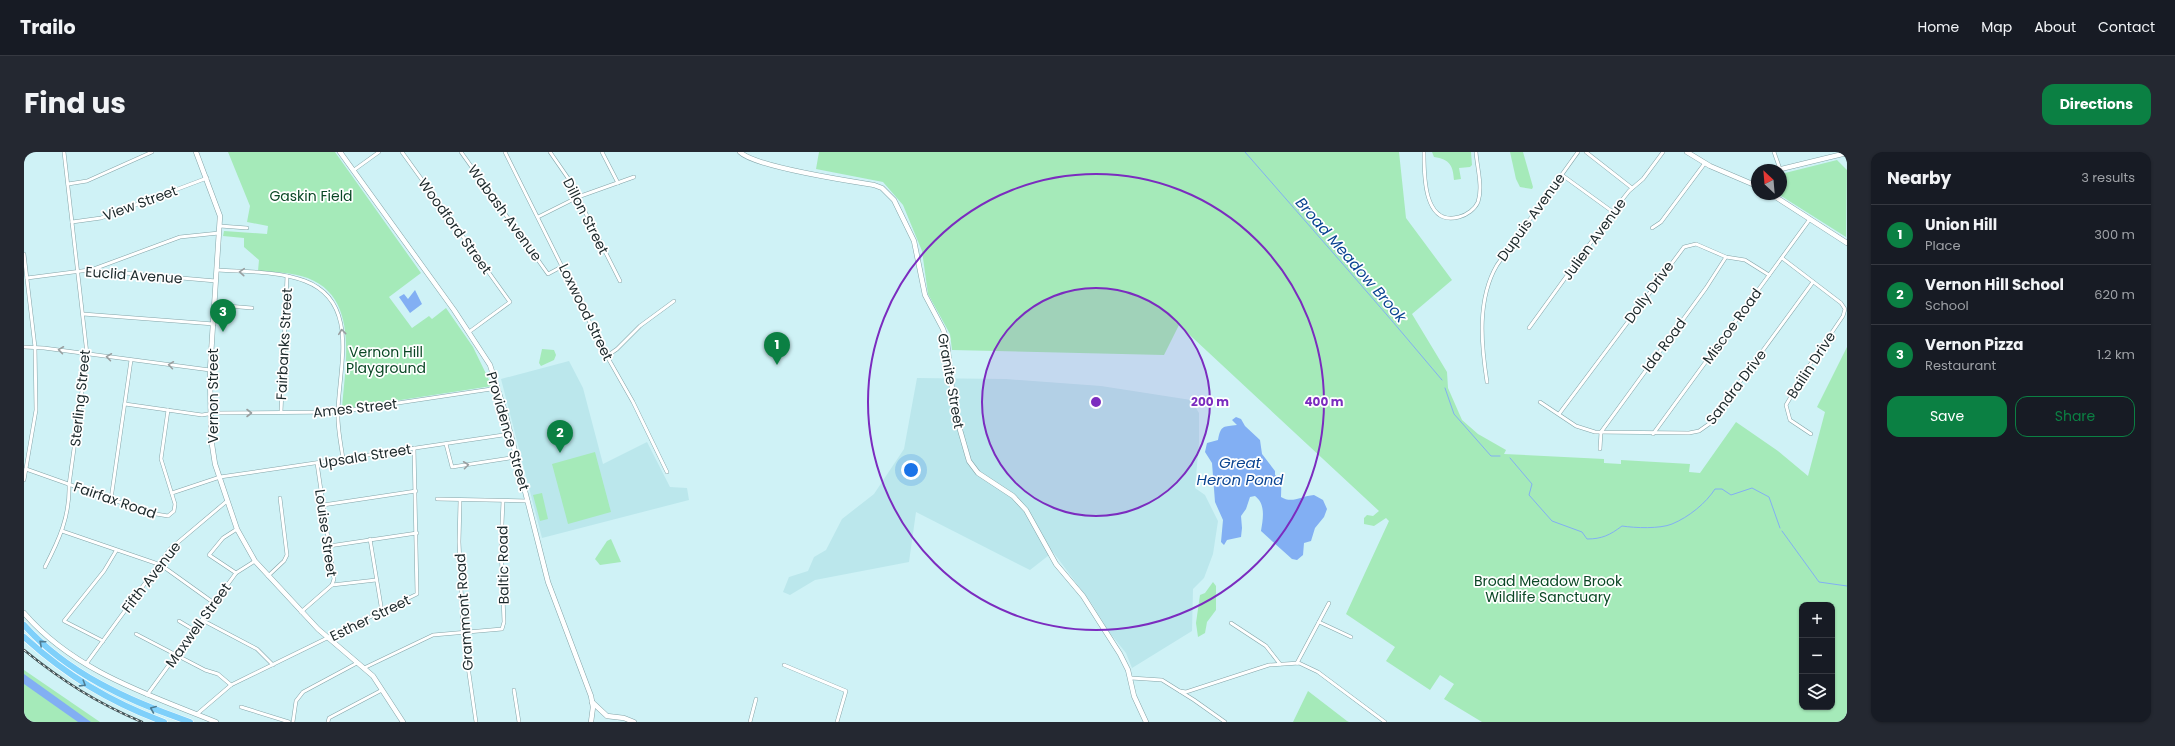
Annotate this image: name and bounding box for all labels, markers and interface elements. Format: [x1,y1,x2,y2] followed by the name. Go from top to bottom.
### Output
[20,14,76,41] text: Trailo
[1917,17,1959,37] text: Home
[1981,17,2012,37] text: Map
[2034,17,2076,37] text: About
[2098,17,2155,37] text: Contact
[24,84,126,123] text: Find us
[2042,84,2151,125] button: Directions
[463,161,547,266] street label: Wabash Avenue
[1751,164,1787,200] north arrow
[1887,166,1951,190] text: Nearby
[2081,168,2135,187] text: 3 results
[1492,169,1570,265] street label: Dupuis Avenue
[413,174,497,278] street label: Woodford Street
[558,175,614,257] street label: Dillon Street
[100,180,180,226] street label: View Street
[269,186,353,206] park label: Gaskin Field
[1291,193,1413,328] water label: Broad Meadow Brook
[1557,194,1631,284] street label: Julien Avenue
[1925,214,1997,235] text: Union Hill
[1898,225,1902,244] text: 1
[2094,225,2135,244] text: 300 m
[1925,236,1960,255] text: Place
[1620,257,1679,327] street label: Dolly Drive
[554,260,618,364] street label: Loxwood Street
[85,262,184,288] street label: Euclid Avenue
[239,267,245,276] one-way arrow
[1925,274,2064,295] text: Vernon Hill School
[1698,284,1766,368] street label: Miscoe Road
[1896,285,1904,304] text: 2
[2094,285,2135,304] text: 620 m
[271,287,297,401] street label: Fairbanks Street
[1925,296,1969,315] text: School
[210,299,236,332] pin: 3
[1637,314,1691,376] street label: Ida Road
[1782,327,1840,402] street label: Bailin Drive
[338,328,347,335] one-way arrow
[764,332,790,365] pin: 1
[933,332,969,430] street label: Granite Street
[1925,334,2023,355] text: Vernon Pizza
[346,342,426,378] park label: Vernon Hill Playground
[1701,345,1771,429] street label: Sandra Drive
[1896,345,1904,364] text: 3
[2097,345,2135,364] text: 1.2 km
[58,346,64,355] one-way arrow
[65,349,95,447] street label: Sterling Street
[203,349,223,443] street label: Vernon Street
[106,353,112,362] one-way arrow
[1925,356,1996,375] text: Restaurant
[168,361,174,370] one-way arrow
[481,369,535,493] street label: Providence Street
[1191,393,1229,410] text: 200 m
[1304,393,1344,410] text: 400 m
[312,394,398,422] street label: Ames Street
[1089,395,1103,409] centre of rings
[1887,396,2007,437] button: Save
[2015,396,2135,437] button: Share
[246,409,252,417] one-way arrow
[547,420,573,453] pin: 2
[317,439,413,473] street label: Upsala Street
[1197,452,1284,490] water label: Great Heron Pond
[901,460,921,480] your location
[463,461,470,470] one-way arrow
[71,477,159,523] street label: Fairfax Road
[310,488,342,578] street label: Louise Street
[492,525,514,605] street label: Baltic Road
[117,537,185,617] street label: Fifth Avenue
[450,553,478,671] street label: Grammont Road
[1474,571,1623,607] park label: Broad Meadow Brook Wildlife Sanctuary
[161,579,235,671] street label: Maxwell Street
[326,590,414,646] street label: Esther Street
[1799,602,1835,710] map controls
[1799,602,1835,638] button: +
[1799,638,1835,674] button: −
[39,640,47,648] one-way arrow
[1799,674,1835,710] button: layers
[79,679,86,686] one-way arrow
[150,706,158,714] one-way arrow

